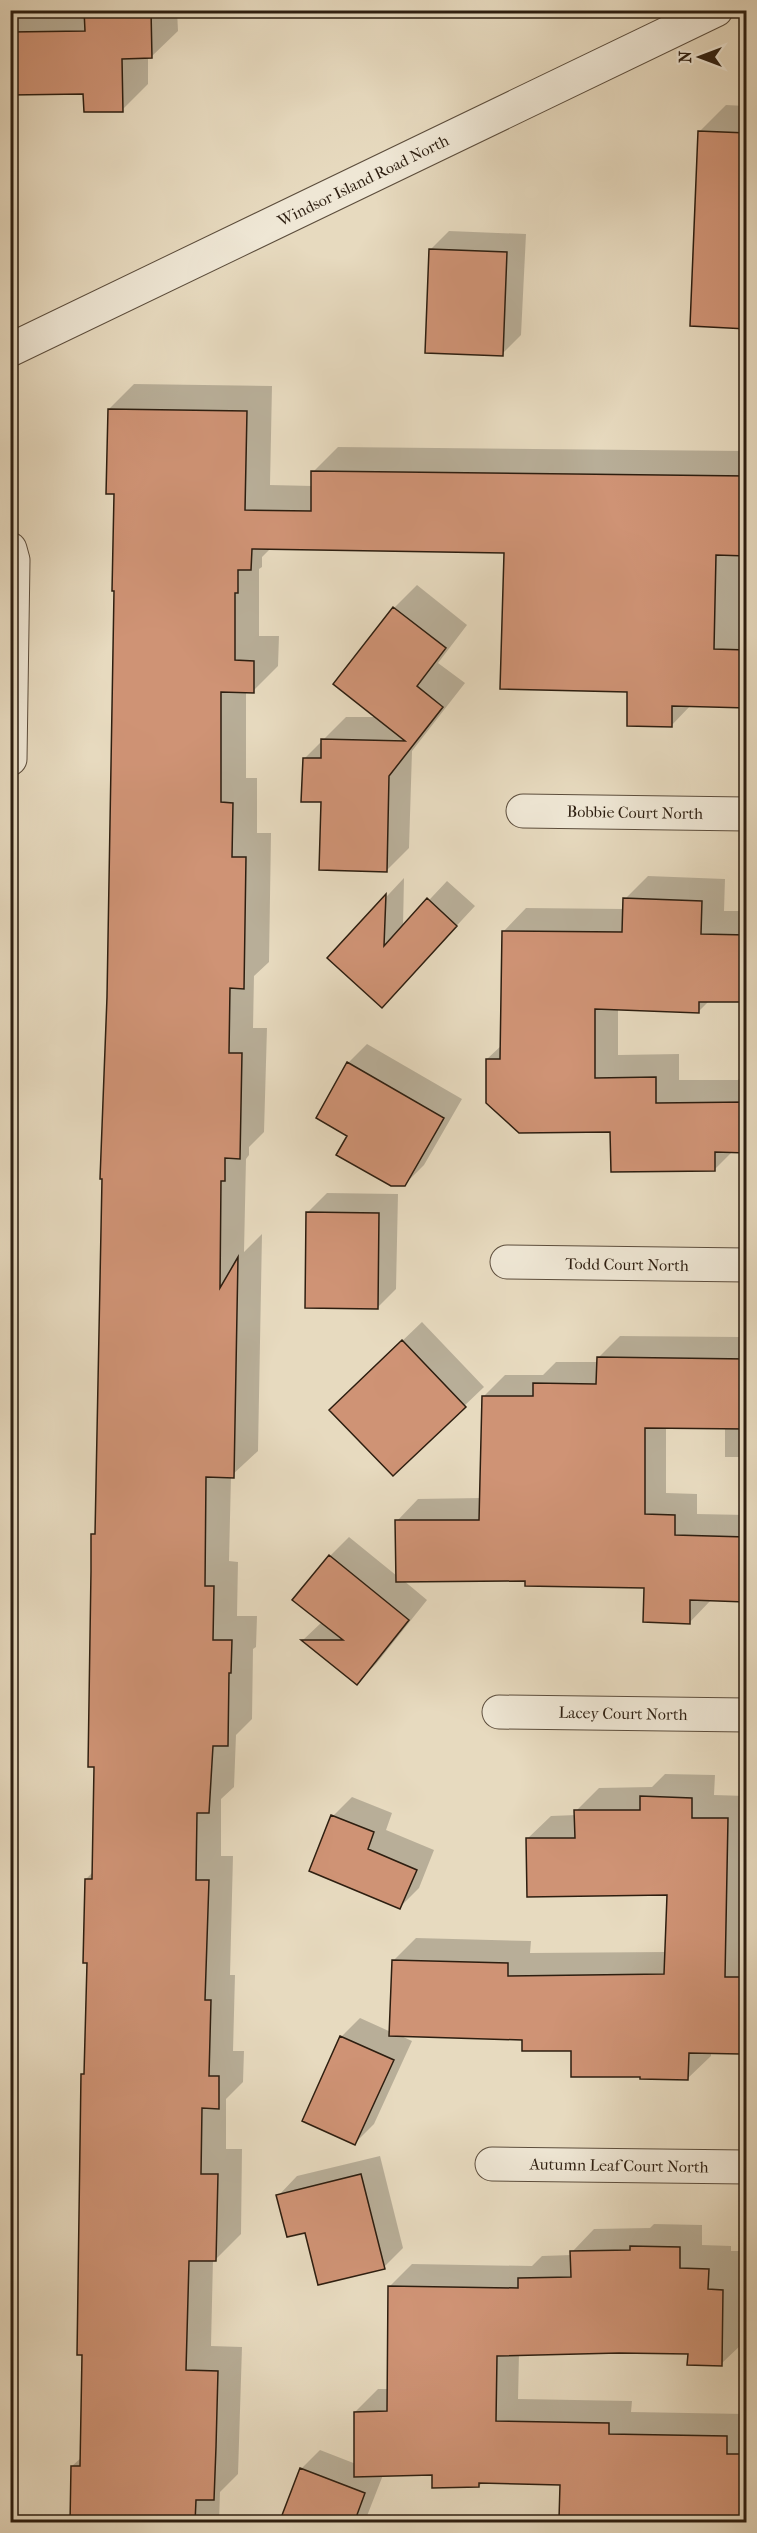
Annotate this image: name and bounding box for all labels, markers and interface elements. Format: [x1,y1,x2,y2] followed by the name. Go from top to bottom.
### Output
[670,27,730,87] north arrow
[676,50,695,63] text: N
[274,131,452,231] street label: Windsor Island Road North
[567,802,703,823] street label: Bobbie Court North
[565,1254,689,1275] street label: Todd Court North
[558,1703,688,1724] street label: Lacey Court North
[528,2154,709,2177] street label: Autumn Leaf Court North

